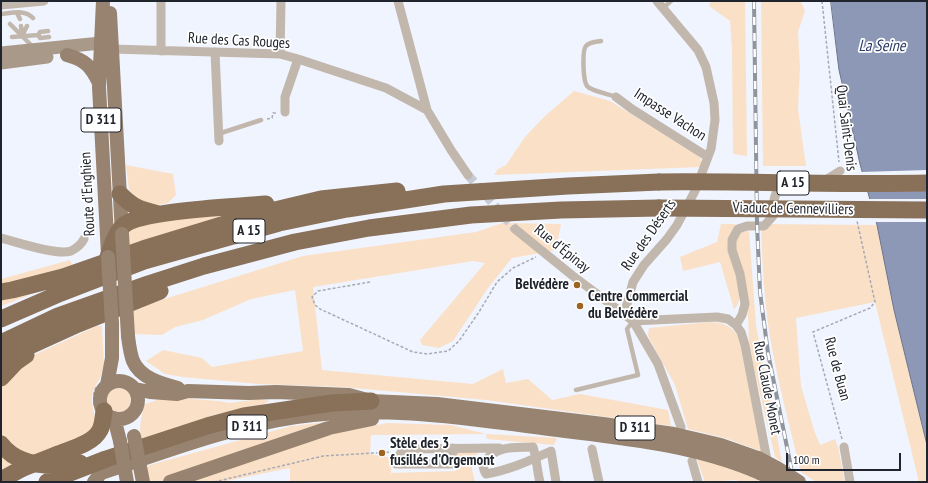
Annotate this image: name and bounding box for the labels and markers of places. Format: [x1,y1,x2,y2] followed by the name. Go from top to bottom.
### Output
[515,276,569,294] place label: Belvédère
[572,280,582,290] marker: Belvédère
[588,288,688,323] place label: Centre Commercial du Belvédère
[575,301,585,311] marker: Centre Commercial du Belvédère
[390,435,494,470] place label: Stèle des 3 fusillés d'Orgemont
[377,448,387,458] marker: Stèle des 3 fusillés d'Orgemont

